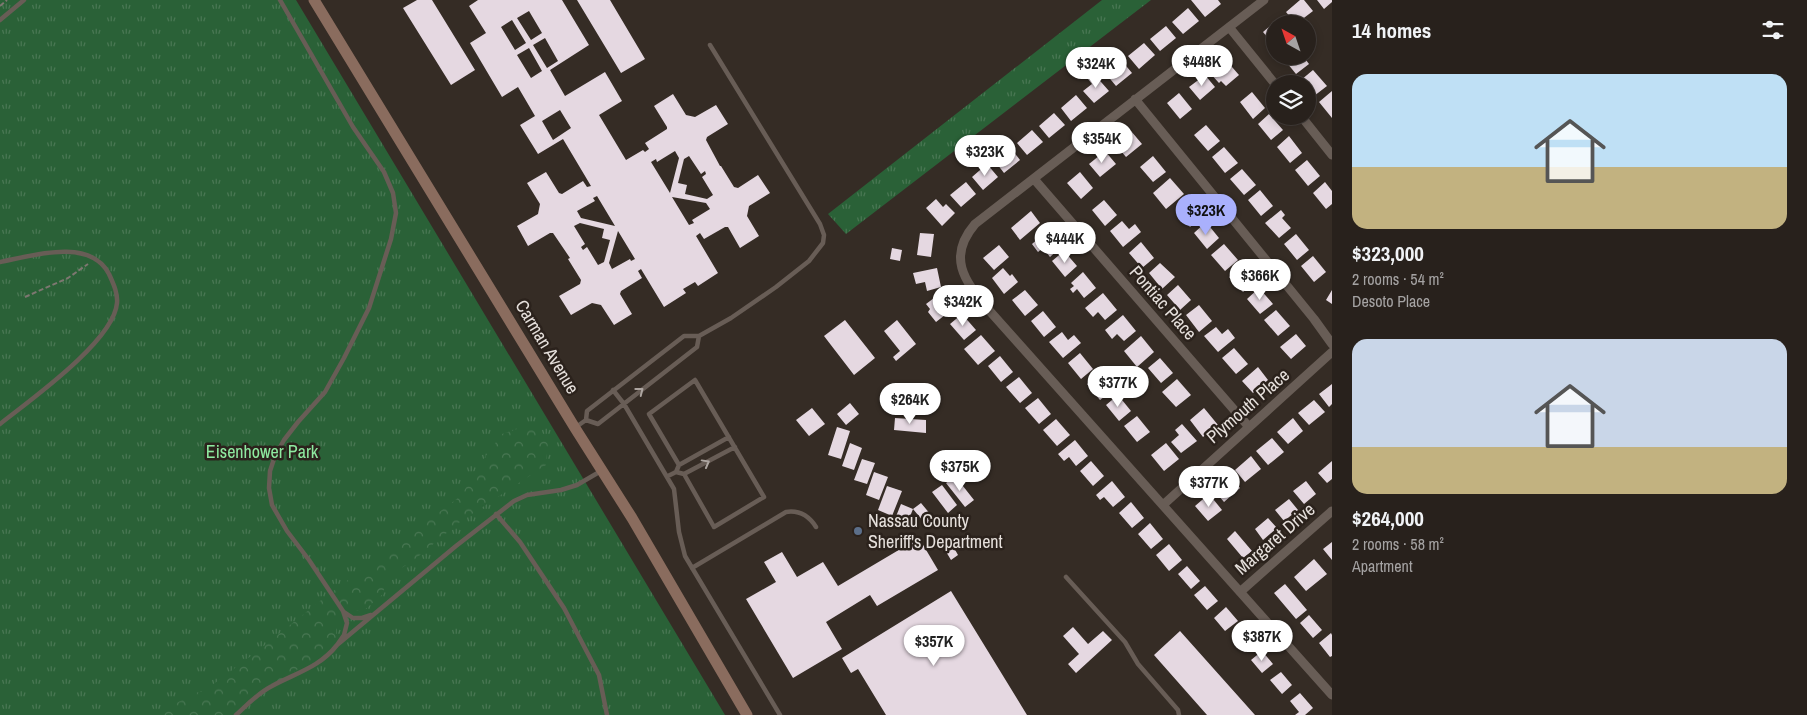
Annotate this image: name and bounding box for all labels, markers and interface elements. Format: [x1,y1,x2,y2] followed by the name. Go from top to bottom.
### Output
[1266,15,1316,65] north arrow
[1266,15,1316,125] map controls
[1352,16,1431,45] text: 14 homes
[1759,16,1787,44] icon: filters
[1167,44,1237,87] pin: $448K
[1061,46,1131,89] pin: $324K
[1183,50,1221,72] text: $448K
[1077,52,1115,74] text: $324K
[1266,75,1316,125] button: layers
[1525,106,1615,196] icon: home
[1067,121,1137,164] pin: $354K
[1083,127,1121,149] text: $354K
[950,134,1020,177] pin: $323K
[966,140,1004,162] text: $323K
[1171,194,1241,236] pin: $323K
[1187,199,1225,221] text: $323K
[1030,222,1100,264] pin: $444K
[1046,227,1084,249] text: $444K
[1352,239,1424,268] text: $323,000
[1225,258,1295,301] pin: $366K
[1124,260,1203,345] street label: Pontiac Place
[1241,264,1279,286] text: $366K
[1352,268,1444,290] text: 2 rooms · 54 m²
[928,284,998,327] pin: $342K
[944,290,982,312] text: $342K
[1352,290,1430,312] text: Desoto Place
[510,295,585,398] street label: Carman Avenue
[1201,363,1295,449] street label: Plymouth Place
[1083,366,1153,408] pin: $377K
[1099,371,1137,393] text: $377K
[1525,371,1615,461] icon: home
[875,382,945,425] pin: $264K
[634,388,644,397] one-way arrow
[891,388,929,410] text: $264K
[206,439,319,464] park label: Eisenhower Park
[925,450,995,492] pin: $375K
[941,455,979,477] text: $375K
[700,459,709,469] one-way arrow
[1174,466,1244,508] pin: $377K
[1190,471,1228,493] text: $377K
[1229,497,1320,580] street label: Margaret Drive
[1352,504,1424,533] text: $264,000
[868,508,1003,554] place label: Nassau County Sheriff's Department
[852,525,864,537] marker: Nassau County Sheriff's Department
[1352,533,1444,555] text: 2 rooms · 58 m²
[1352,555,1413,577] text: Apartment
[1227,620,1297,662] pin: $387K
[899,624,969,667] pin: $357K
[1243,625,1281,647] text: $387K
[915,630,953,652] text: $357K

